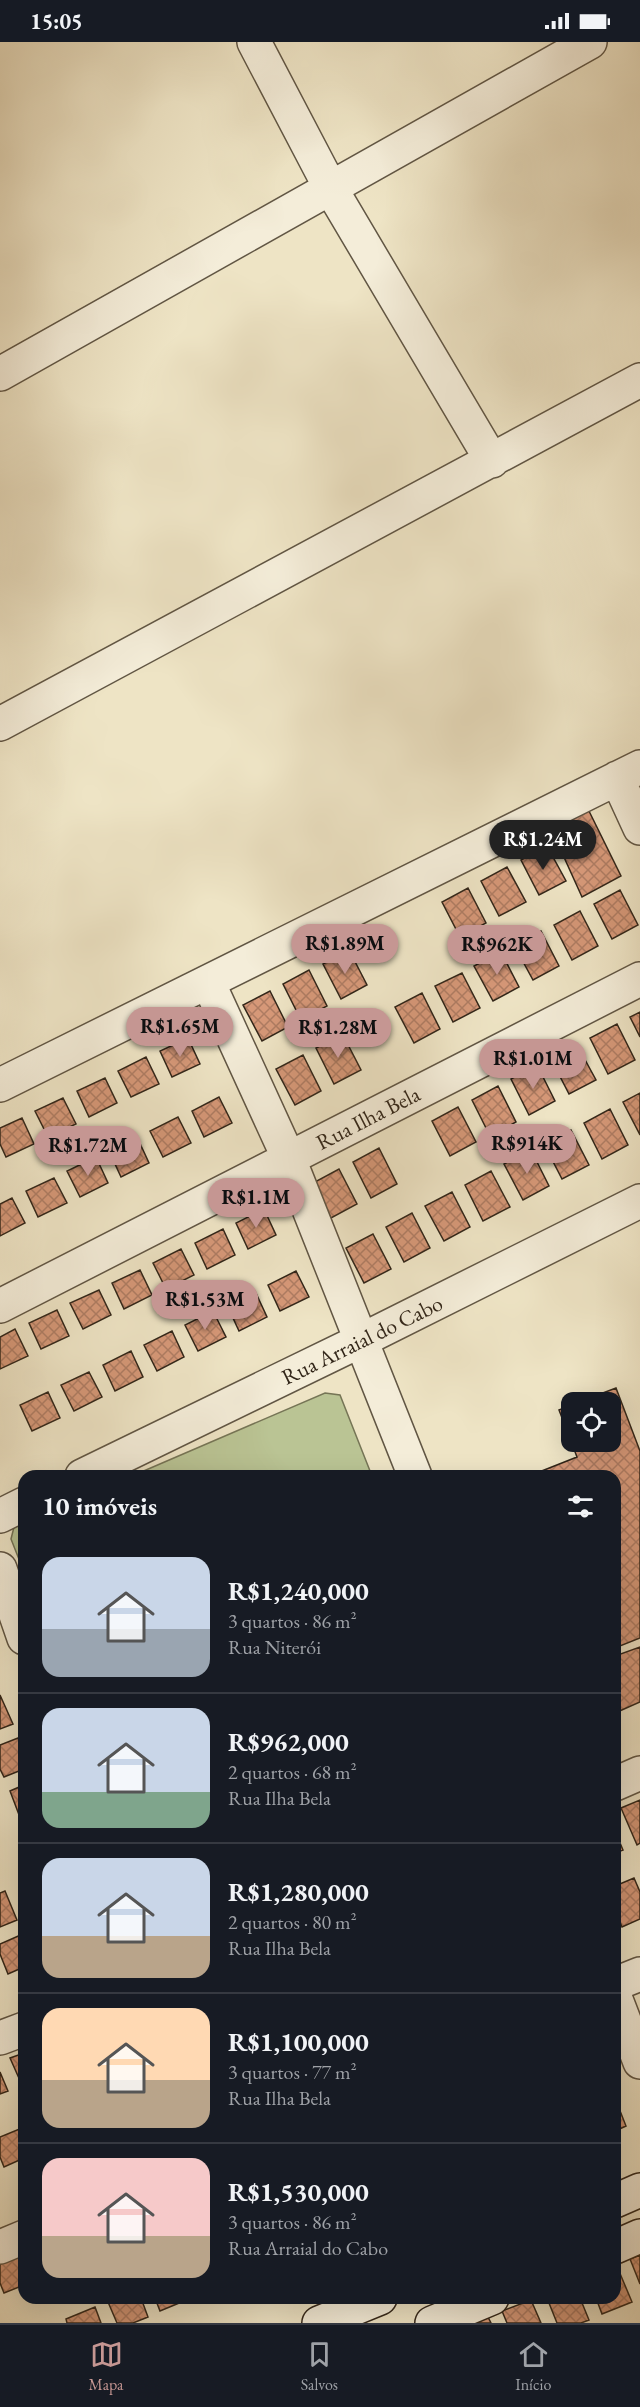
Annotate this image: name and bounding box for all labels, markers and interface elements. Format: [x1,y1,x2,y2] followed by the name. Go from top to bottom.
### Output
[30,7,83,36] text: 15:05
[488,820,598,871] pin: R$1.24M
[503,826,583,852] text: R$1.24M
[290,924,400,975] pin: R$1.89M
[448,925,546,976] pin: R$962K
[305,930,385,956] text: R$1.89M
[461,931,533,957] text: R$962K
[125,1007,235,1058] pin: R$1.65M
[283,1008,393,1059] pin: R$1.28M
[140,1013,220,1039] text: R$1.65M
[298,1014,378,1040] text: R$1.28M
[478,1039,588,1090] pin: R$1.01M
[493,1045,573,1071] text: R$1.01M
[311,1079,425,1157] street label: Rua Ilha Bela
[478,1124,576,1175] pin: R$914K
[33,1126,143,1177] pin: R$1.72M
[491,1130,563,1156] text: R$914K
[48,1132,128,1158] text: R$1.72M
[207,1178,305,1229] pin: R$1.1M
[222,1184,290,1210] text: R$1.1M
[150,1280,260,1331] pin: R$1.53M
[165,1286,245,1312] text: R$1.53M
[277,1288,448,1392] street label: Rua Arraial do Cabo
[561,1392,621,1452] map controls
[561,1392,621,1452] button: locate
[42,1489,157,1523] text: 10 imóveis
[564,1490,597,1523] icon: filters
[228,1574,369,1608] text: R$1,240,000
[90,1581,162,1653] icon: home
[228,1608,357,1634] text: 3 quartos · 86 m²
[228,1634,321,1660] text: Rua Niterói
[228,1725,349,1759] text: R$962,000
[90,1732,162,1804] icon: home
[228,1759,357,1785] text: 2 quartos · 68 m²
[228,1785,331,1811] text: Rua Ilha Bela
[228,1875,369,1909] text: R$1,280,000
[90,1882,162,1954] icon: home
[228,1909,357,1935] text: 2 quartos · 80 m²
[228,1935,331,1961] text: Rua Ilha Bela
[228,2025,369,2059] text: R$1,100,000
[90,2032,162,2104] icon: home
[228,2059,357,2085] text: 3 quartos · 77 m²
[228,2085,331,2111] text: Rua Ilha Bela
[228,2175,369,2209] text: R$1,530,000
[90,2182,162,2254] icon: home
[228,2209,357,2235] text: 3 quartos · 86 m²
[228,2235,388,2261] text: Rua Arraial do Cabo
[89,2338,123,2395] tab: Mapa
[301,2338,338,2395] tab: Salvos
[515,2338,551,2395] tab: Início

